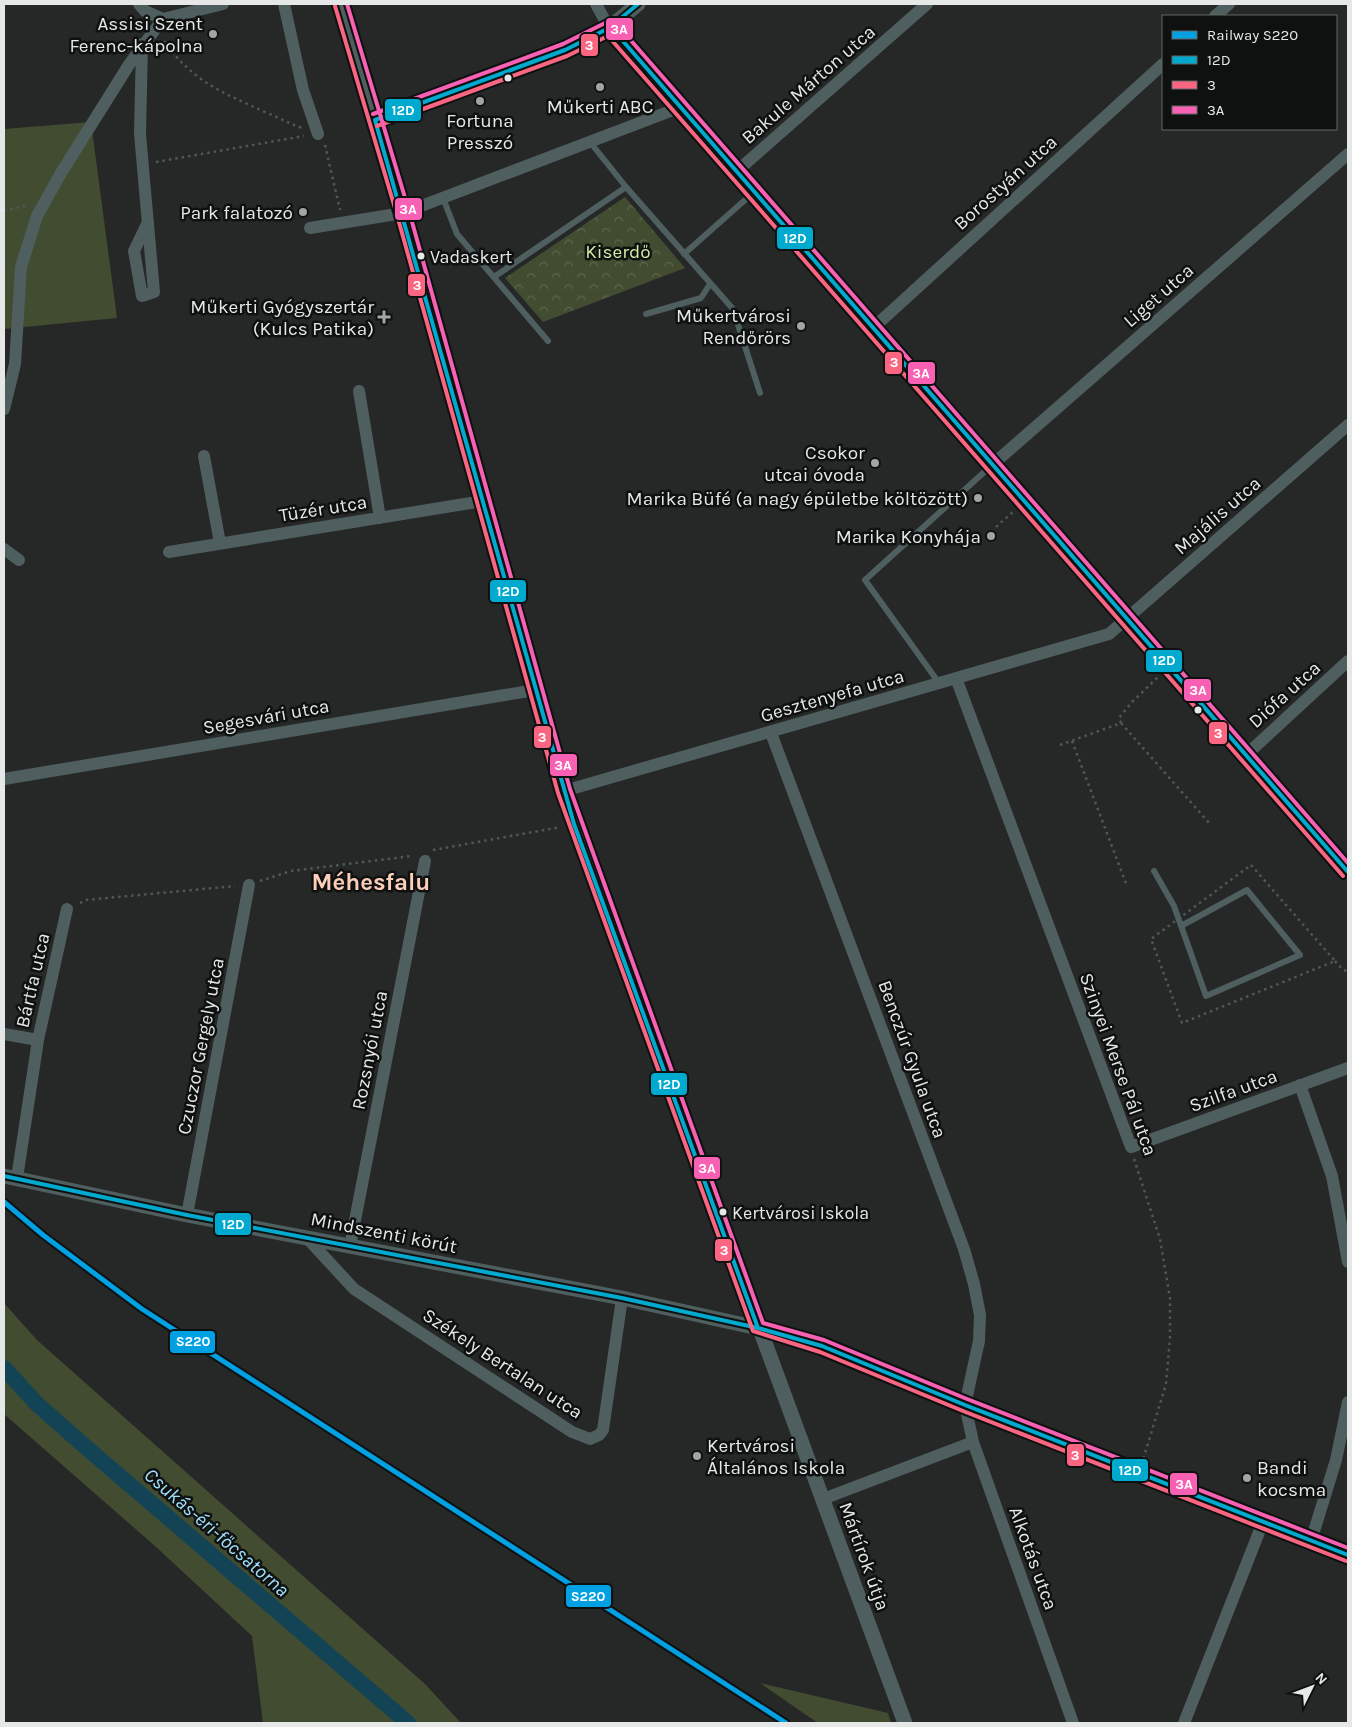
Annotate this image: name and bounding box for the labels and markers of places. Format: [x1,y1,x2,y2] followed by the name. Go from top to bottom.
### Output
[69,13,203,57] place label: Assisi Szent Ferenc-kápolna
[207,28,219,40] marker: Assisi Szent Ferenc-kápolna
[503,73,513,83] unlabelled marker
[594,81,606,93] marker: Műkerti ABC
[474,95,486,107] marker: Fortuna Presszó
[547,96,653,118] place label: Műkerti ABC
[446,110,514,154] place label: Fortuna Presszó
[180,202,293,224] place label: Park falatozó
[297,206,309,218] marker: Park falatozó
[430,246,512,268] place label: Vadaskert
[416,251,426,261] marker: Vadaskert
[190,296,374,340] place label: Műkerti Gyógyszertár (Kulcs Patika)
[676,305,791,349] place label: Műkertvárosi Rendőrörs
[378,311,390,323] marker: Műkerti Gyógyszertár (Kulcs Patika)
[795,320,807,332] marker: Műkertvárosi Rendőrörs
[764,442,865,486] place label: Csokor utcai óvoda
[869,457,881,469] marker: Csokor utcai óvoda
[627,488,968,510] place label: Marika Büfé (a nagy épületbe költözött)
[972,492,984,504] marker: Marika Büfé (a nagy épületbe költözött)
[836,526,981,548] place label: Marika Konyhája
[985,530,997,542] marker: Marika Konyhája
[1193,705,1203,715] unlabelled marker
[732,1202,869,1224] place label: Kertvárosi Iskola
[718,1207,728,1217] marker: Kertvárosi Iskola
[707,1435,845,1479] place label: Kertvárosi Általános Iskola
[691,1450,703,1462] marker: Kertvárosi Általános Iskola
[1257,1457,1326,1501] place label: Bandi kocsma
[1241,1472,1253,1484] marker: Bandi kocsma

